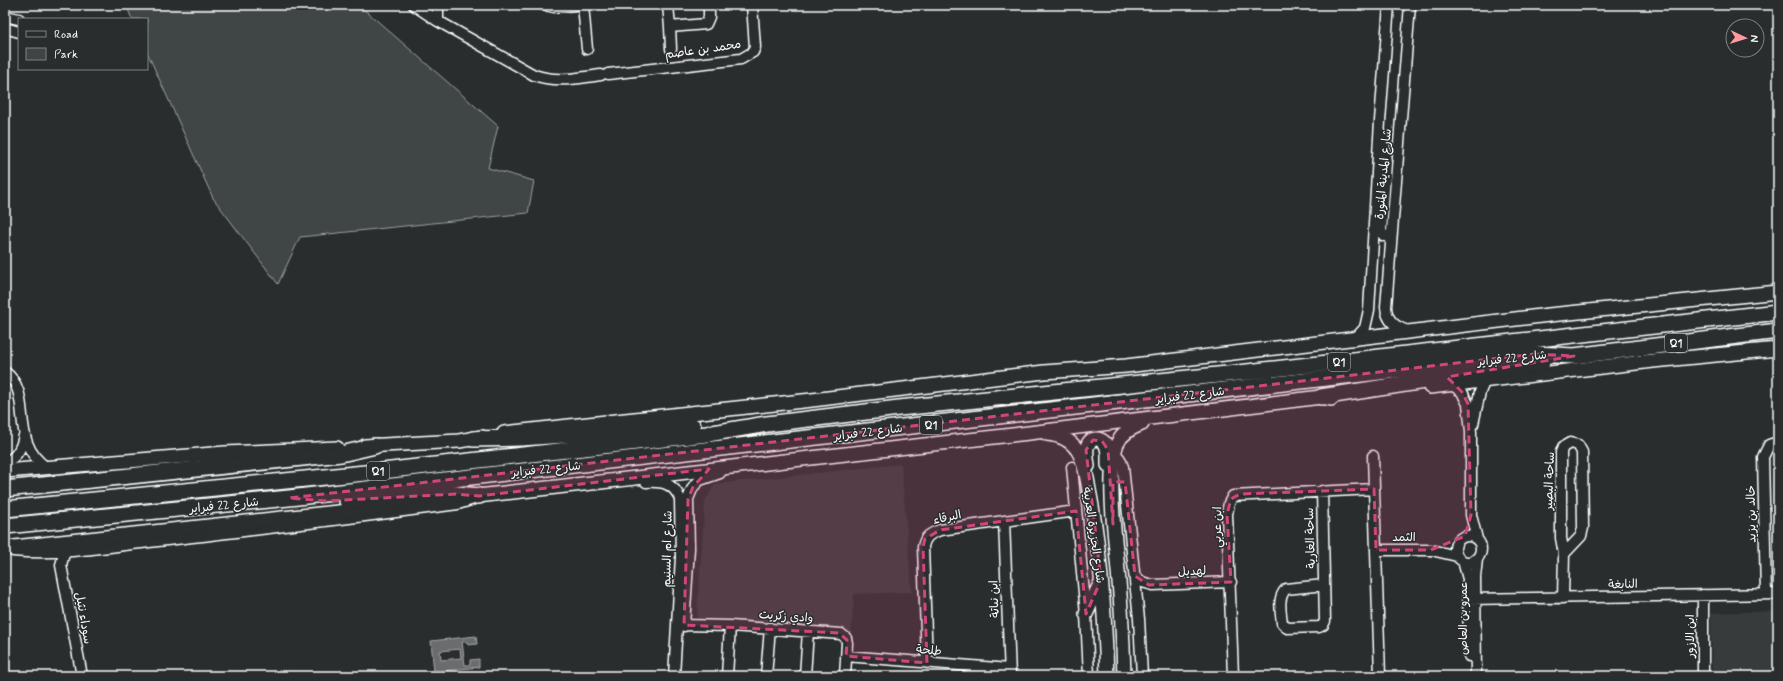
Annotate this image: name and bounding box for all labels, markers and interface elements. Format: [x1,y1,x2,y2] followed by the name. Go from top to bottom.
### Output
[18,18,148,70] legend
[1725,18,1765,58] north arrow
[54,27,78,43] text: Road
[1747,34,1761,43] text: N
[664,37,742,63] street label: محمد بن عاصم
[54,47,78,63] text: Park
[1372,128,1396,220] street label: شارع المدينة المنورة
[1665,334,1687,352] road number: Q1
[1476,347,1547,371] street label: شارع 22 فبراير
[1328,353,1350,371] road number: Q1
[1154,384,1226,408] street label: شارع 22 فبراير
[920,416,942,434] road number: Q1
[832,421,904,445] street label: شارع 22 فبراير
[1541,452,1559,512] street label: ساحة البصير
[510,458,581,482] street label: شارع 22 فبراير
[367,462,389,480] road number: Q1
[1743,485,1761,543] street label: خالد بن يزيد
[1078,486,1108,584] street label: شارع الجزيرة العربية
[188,494,259,518] street label: شارع 22 فبراير
[1210,506,1228,548] street label: ابن عربي
[931,507,963,529] street label: البرقاء
[1302,507,1320,569] street label: ساحة الغارية
[659,511,677,587] street label: شارع ام السنيم
[1392,530,1416,546] street label: الثمد
[1178,564,1206,580] street label: لهديل
[1608,577,1638,593] street label: النابغة
[986,580,1004,618] street label: ابن نباتة
[1456,581,1472,655] street label: عمرو بن العاص
[71,591,95,645] street label: سوداء نثيل
[758,607,814,627] street label: وادي زكريت
[1683,614,1699,659] street label: ابن الازور
[915,642,942,660] street label: طلحة

